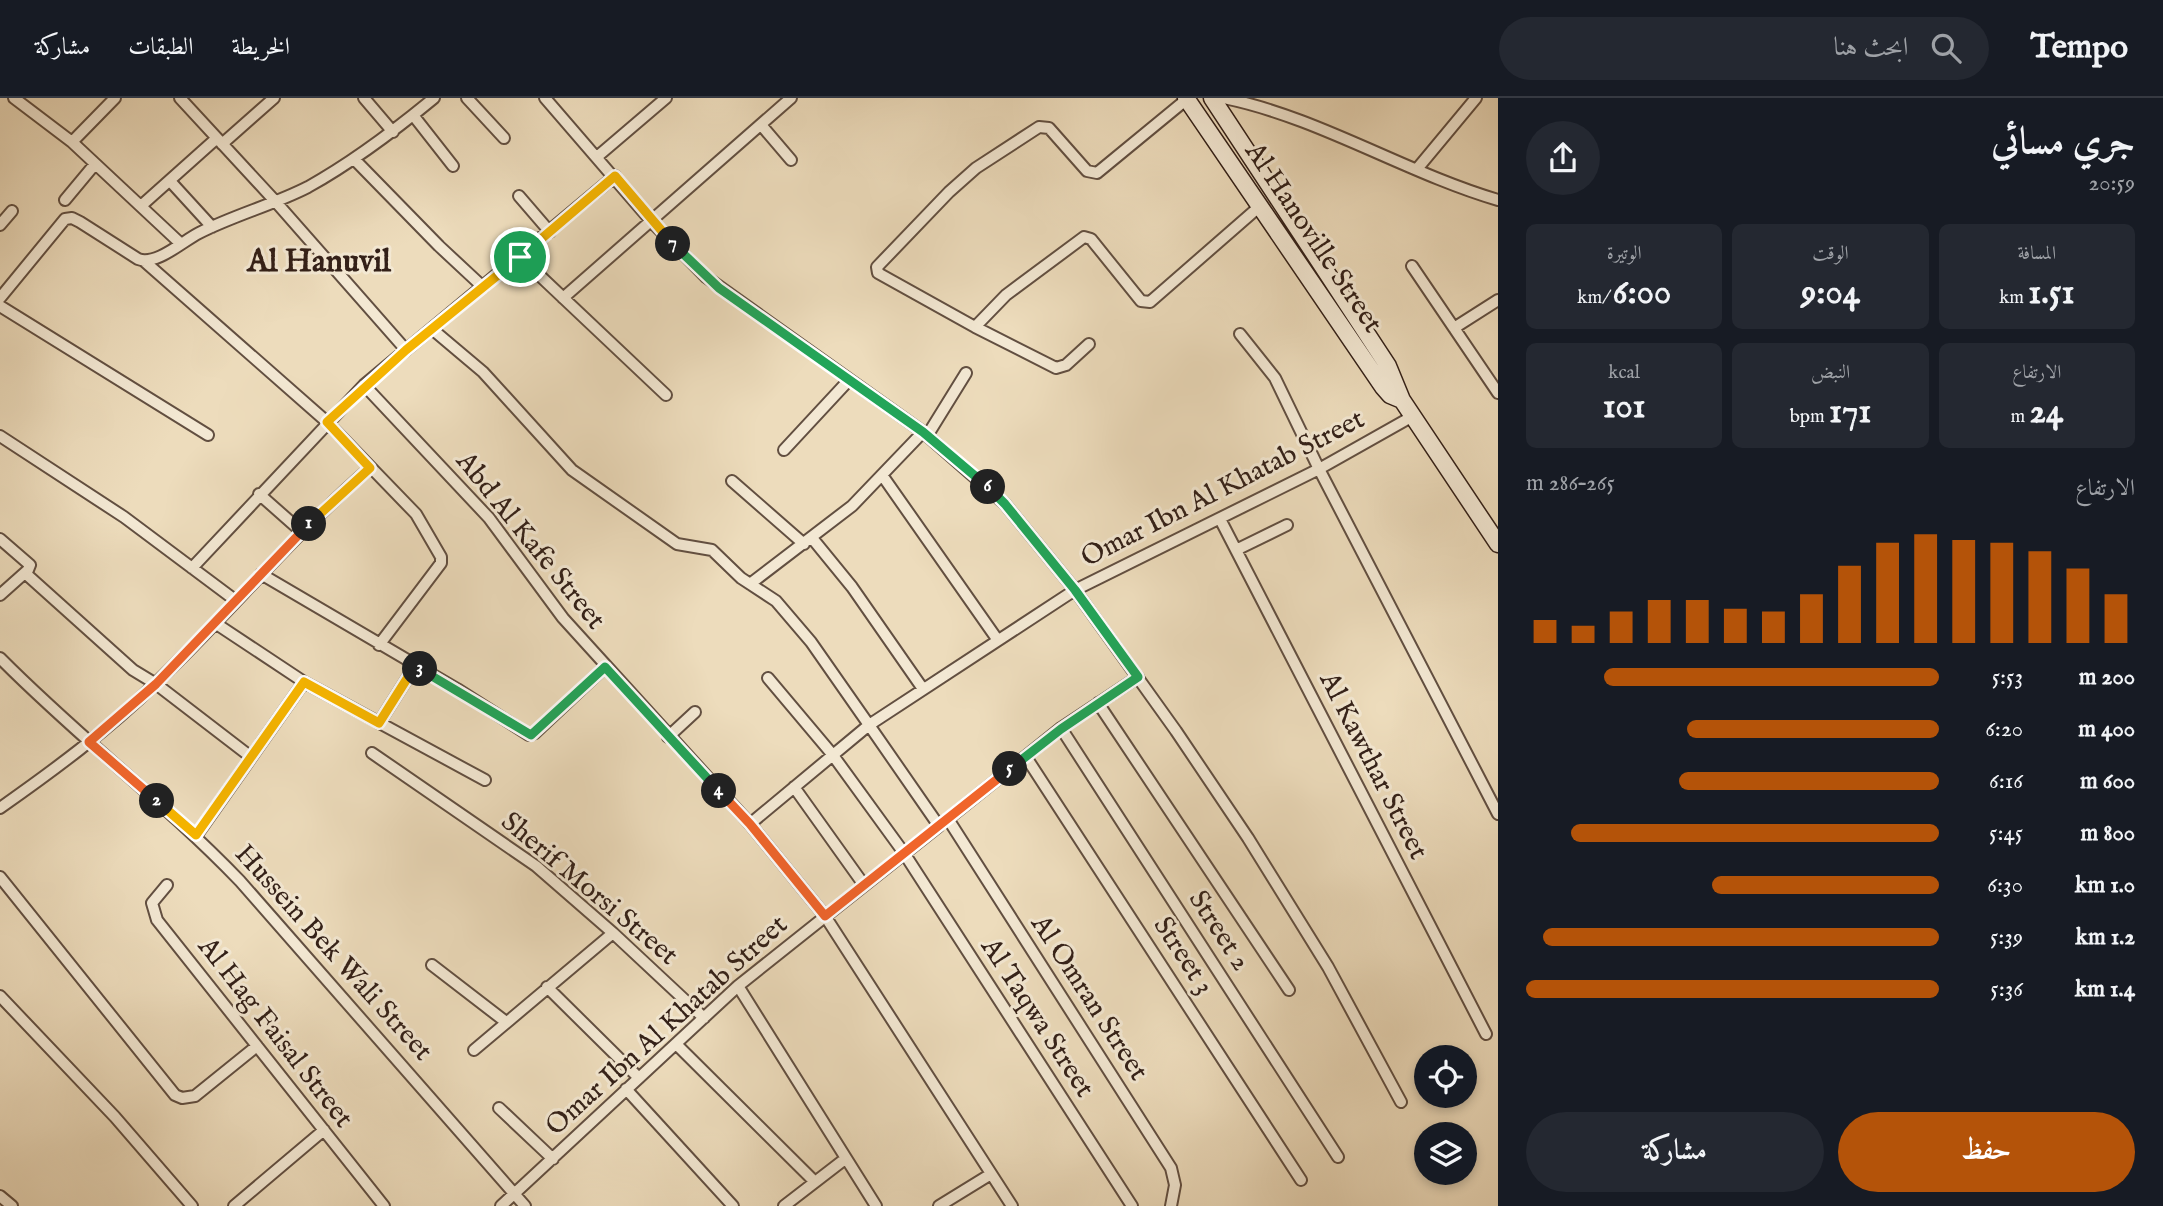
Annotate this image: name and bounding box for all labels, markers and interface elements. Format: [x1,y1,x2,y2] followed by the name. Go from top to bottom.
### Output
[1499,17,1989,80] search box
[2031,27,2128,69] text: Tempo
[1927,29,1965,67] icon: search
[1833,31,1909,64] text: ابحث هنا
[35,32,90,63] text: مشاركة
[128,32,194,63] text: الطبقات
[232,32,290,63] text: الخريطة
[1991,119,2135,167] text: جري مسائي
[1526,121,1600,195] button: share
[1236,135,1390,340] street label: Al Hanoville Street
[2088,169,2135,198] text: 20:59
[656,226,690,262] pin: 7
[490,227,550,287] pin
[668,231,677,255] text: 7
[501,238,539,276] icon: arrive
[245,242,392,283] district label: Al Hanuvil
[1607,242,1642,266] text: الوتيرة
[1812,242,1849,266] text: الوقت
[2017,242,2056,266] text: المسافة
[1613,271,1671,316] text: 6:00
[1801,271,1860,316] text: 9:04
[2028,271,2074,316] text: 1.51
[1577,286,1613,310] text: /km
[1999,286,2028,310] text: km
[1608,361,1640,385] text: kcal
[1811,361,1850,385] text: النبض
[2012,361,2061,385] text: الارتفاع
[1603,385,1646,430] text: 101
[1829,390,1871,435] text: 171
[2029,390,2063,435] text: 24
[1075,402,1371,576] street label: Omar Ibn Al Khatab Street
[1790,405,1829,429] text: bpm
[2011,405,2029,429] text: m
[447,444,613,637] street label: Abd Al Kafe Street
[1526,469,1615,498] text: 265–286 m
[970,470,1006,504] pin: 6
[983,474,992,498] text: 6
[2075,474,2135,503] text: الارتفاع
[292,506,326,542] pin: 1
[305,511,312,535] text: 1
[402,652,438,686] pin: 3
[416,656,423,680] text: 3
[1992,663,2023,692] text: 5:53
[2079,663,2135,692] text: 200 m
[1310,666,1435,866] street label: Al Kawthar Street
[1985,715,2023,744] text: 6:20
[2078,715,2135,744] text: 400 m
[992,752,1028,786] pin: 5
[1006,756,1013,780] text: 5
[1989,767,2023,796] text: 6:16
[2080,767,2135,796] text: 600 m
[702,774,736,808] pin: 4
[714,778,723,802] text: 4
[140,784,174,818] pin: 2
[152,788,161,812] text: 2
[493,805,685,973] street label: Sherif Morsi Street
[1989,819,2023,848] text: 5:45
[2081,819,2135,848] text: 800 m
[226,837,440,1069] street label: Hussein Bek Wali Street
[1987,871,2023,900] text: 6:30
[2075,871,2135,900] text: 1.0 km
[1180,884,1258,978] street label: Street 2
[539,908,796,1144] street label: Omar Ibn Al Khatab Street
[1022,908,1156,1088] street label: Al Omran Street
[1145,910,1221,1002] street label: Street 3
[1990,923,2023,952] text: 5:39
[2076,923,2135,952] text: 1.2 km
[189,930,361,1136] street label: Al Hag Faisal Street
[972,931,1102,1105] street label: Al Taqwa Street
[1990,975,2023,1004] text: 5:36
[2075,975,2135,1004] text: 1.4 km
[1414,1045,1477,1185] map controls
[1414,1045,1477,1108] button: locate
[1526,1112,1824,1192] button: مشاركة
[1838,1112,2135,1192] button: حفظ
[1414,1122,1477,1185] button: layers

